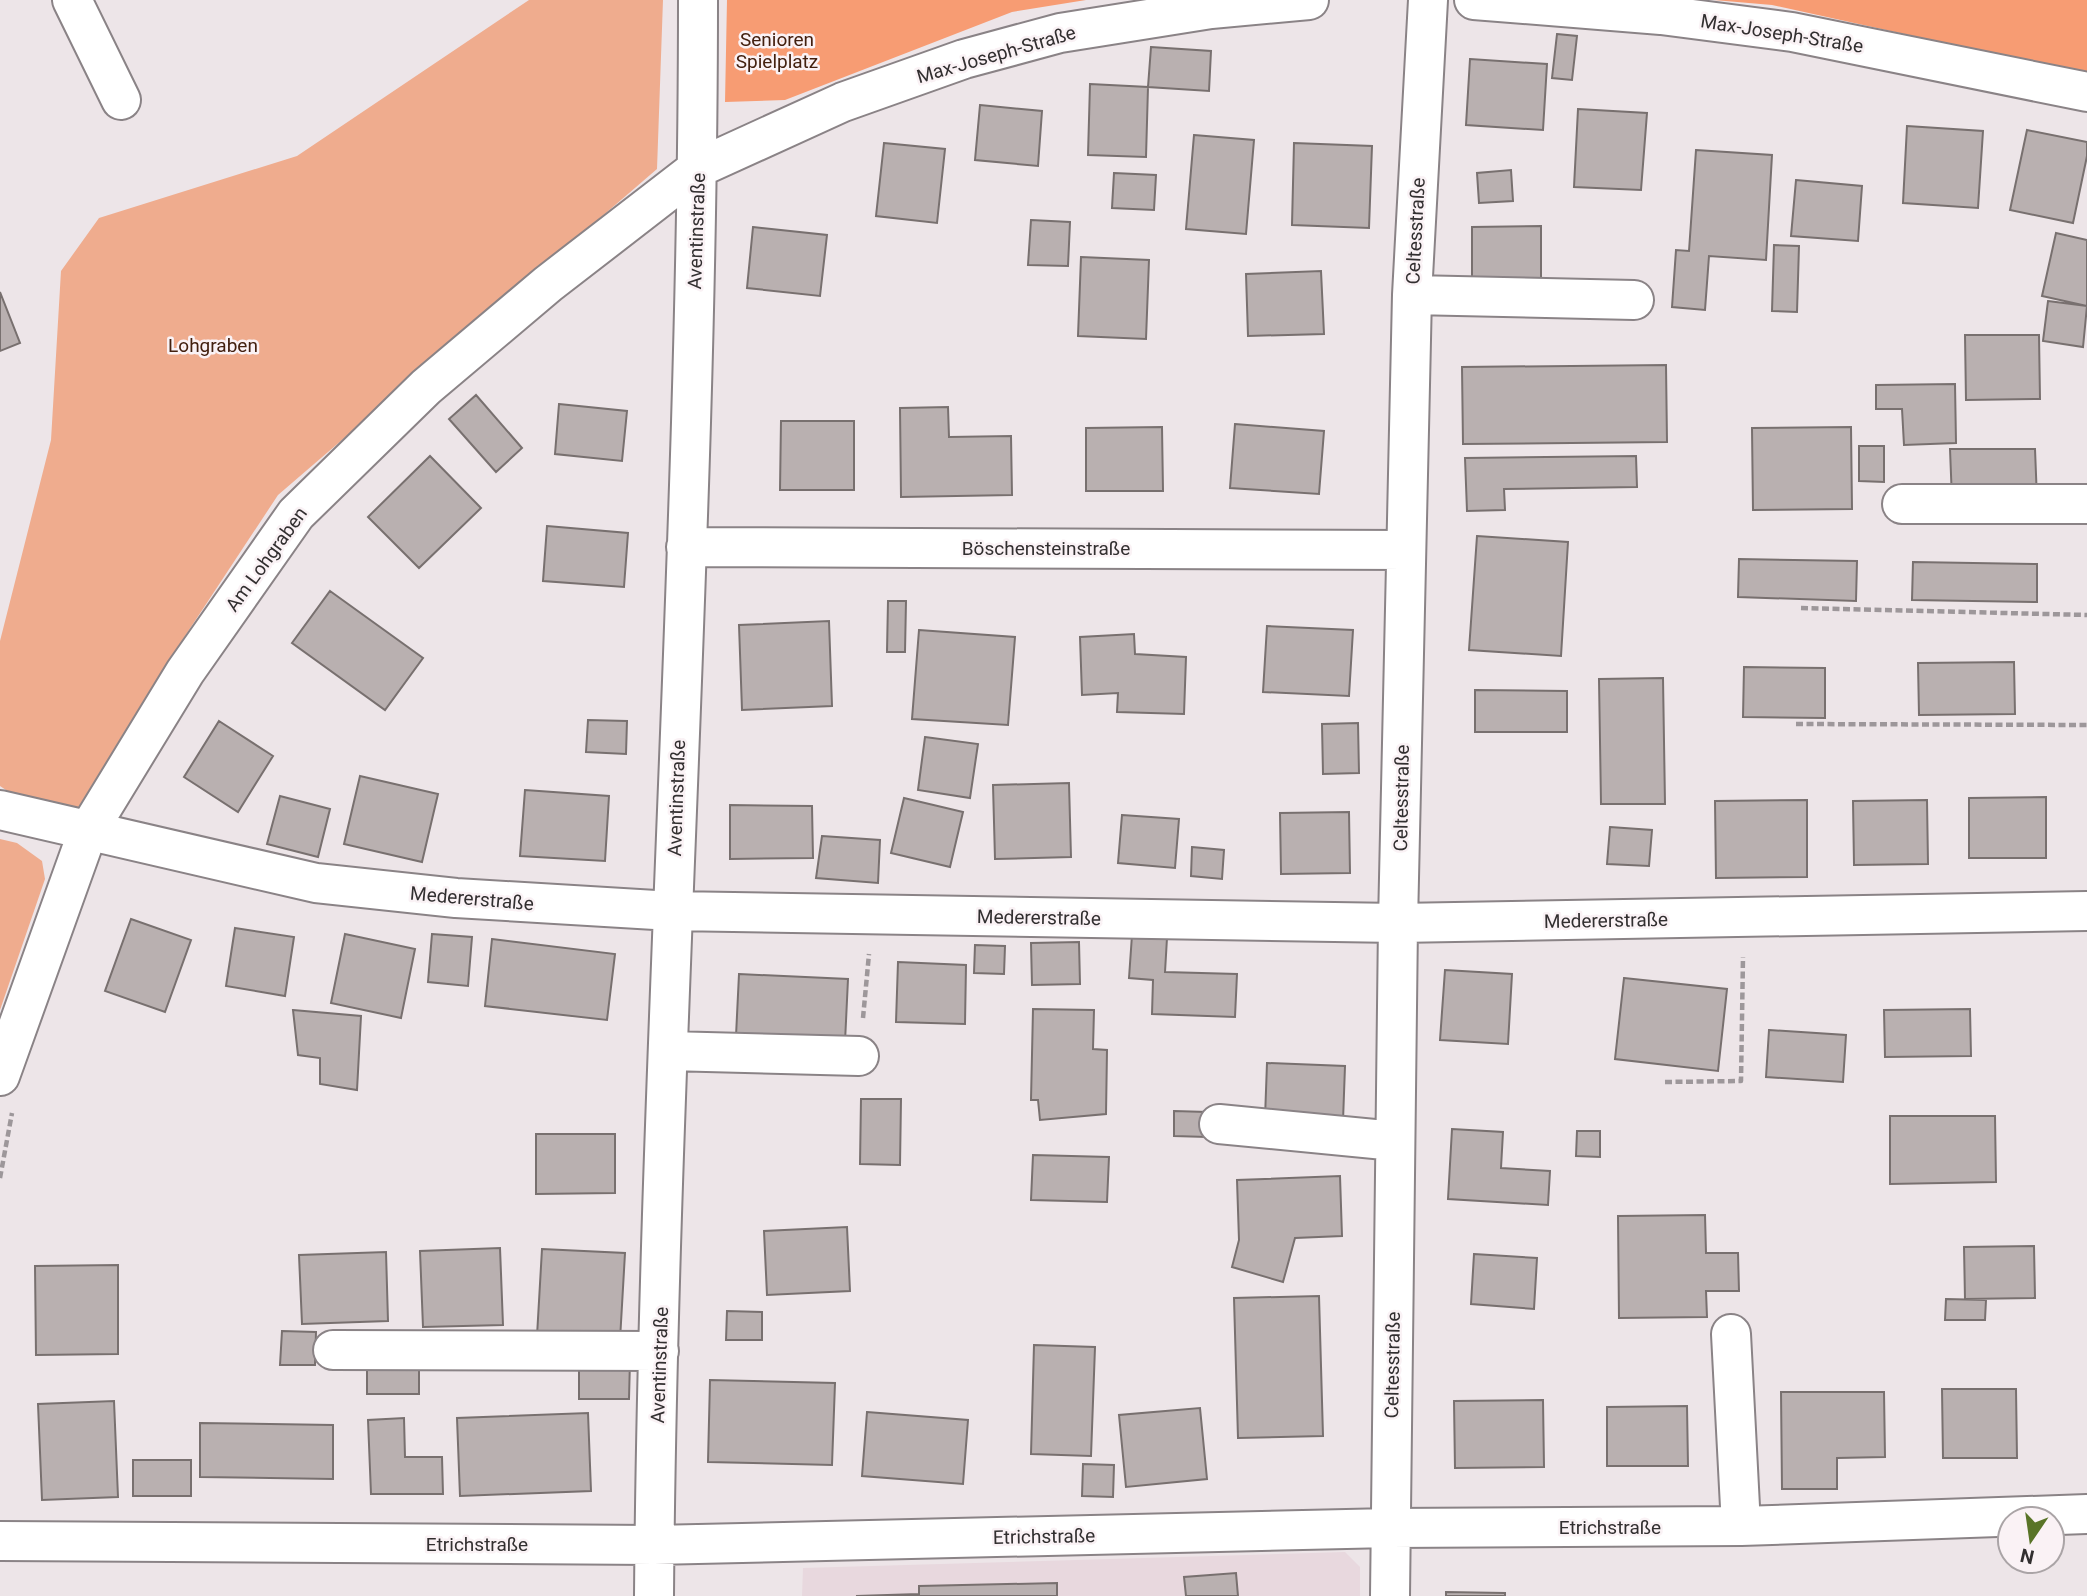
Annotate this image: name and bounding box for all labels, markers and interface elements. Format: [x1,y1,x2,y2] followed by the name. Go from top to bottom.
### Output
[1699,9,1865,58] street label: Max-Joseph-Straße
[914,21,1078,88] street label: Max-Joseph-Straße
[736,28,818,73] park label: Senioren Spielplatz
[683,172,710,290] street label: Aventinstraße
[1401,177,1430,285] street label: Celtesstraße
[168,334,258,357] park label: Lohgraben
[221,503,312,616] street label: Am Lohgraben
[962,537,1130,560] street label: Böschensteinstraße
[663,739,690,857] street label: Aventinstraße
[1389,744,1414,852] street label: Celtesstraße
[409,882,535,915] street label: Medererstraße
[977,905,1101,930] street label: Medererstraße
[1544,908,1668,933] street label: Medererstraße
[646,1306,673,1424] street label: Aventinstraße
[1380,1311,1405,1419] street label: Celtesstraße
[1996,1505,2066,1575] north arrow
[1559,1516,1661,1539] street label: Etrichstraße
[993,1524,1095,1549] street label: Etrichstraße
[426,1533,528,1556] street label: Etrichstraße
[2018,1543,2036,1569] text: N

